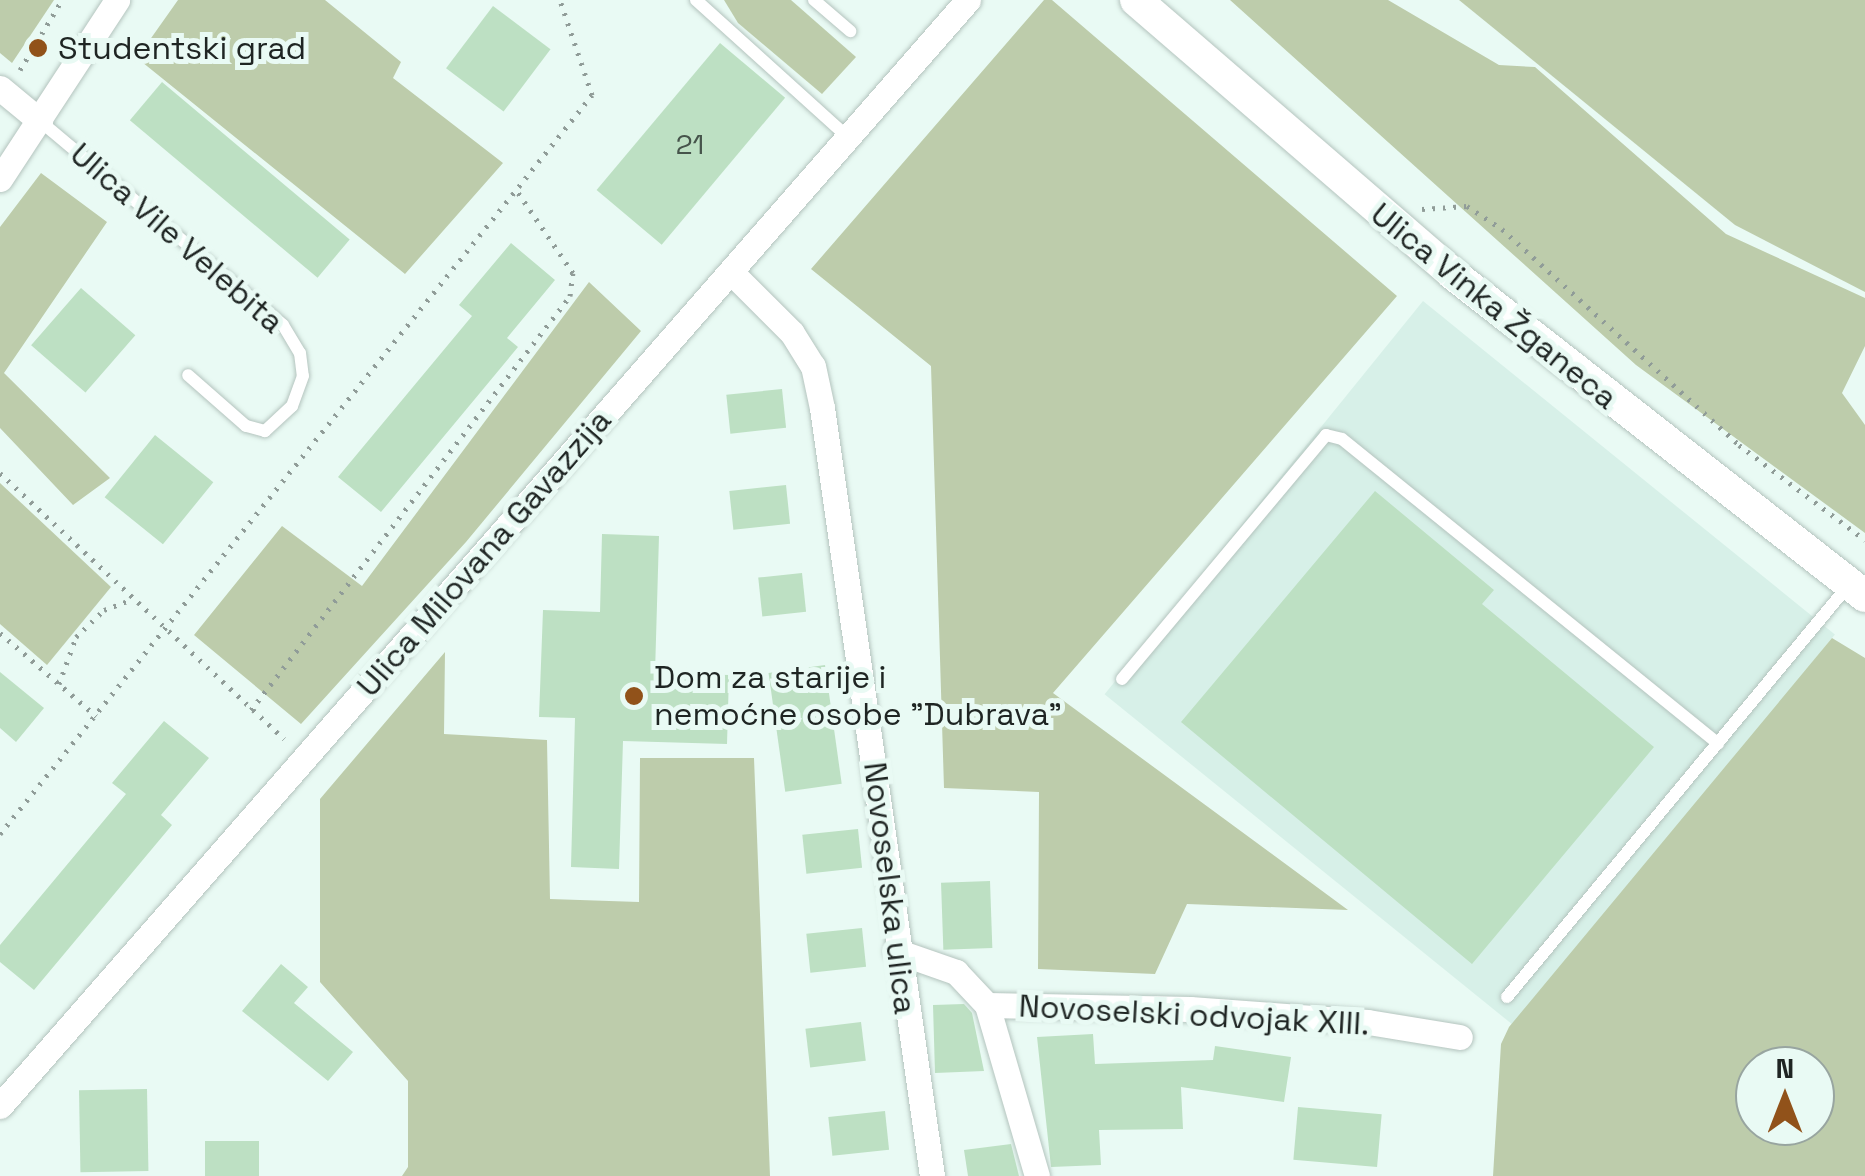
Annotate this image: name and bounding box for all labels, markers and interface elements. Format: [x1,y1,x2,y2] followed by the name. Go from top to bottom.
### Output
[58,29,306,67] place label: Studentski grad
[27,37,49,59] marker: Studentski grad
[676,127,704,161] house number: 21
[62,135,292,341] street label: Ulica Vile Velebita
[1363,195,1625,417] street label: Ulica Vinka Žganeca
[349,402,619,704] street label: Ulica Milovana Gavazzija
[654,659,1062,734] place label: Dom za starije i nemoćne osobe "Dubrava"
[623,685,645,707] marker: Dom za starije i nemoćne osobe "Dubrava"
[855,760,925,1016] street label: Novoselska ulica
[1018,987,1370,1043] street label: Novoselski odvojak XIII.
[1735,1046,1835,1146] north arrow
[1776,1050,1794,1086] text: N

